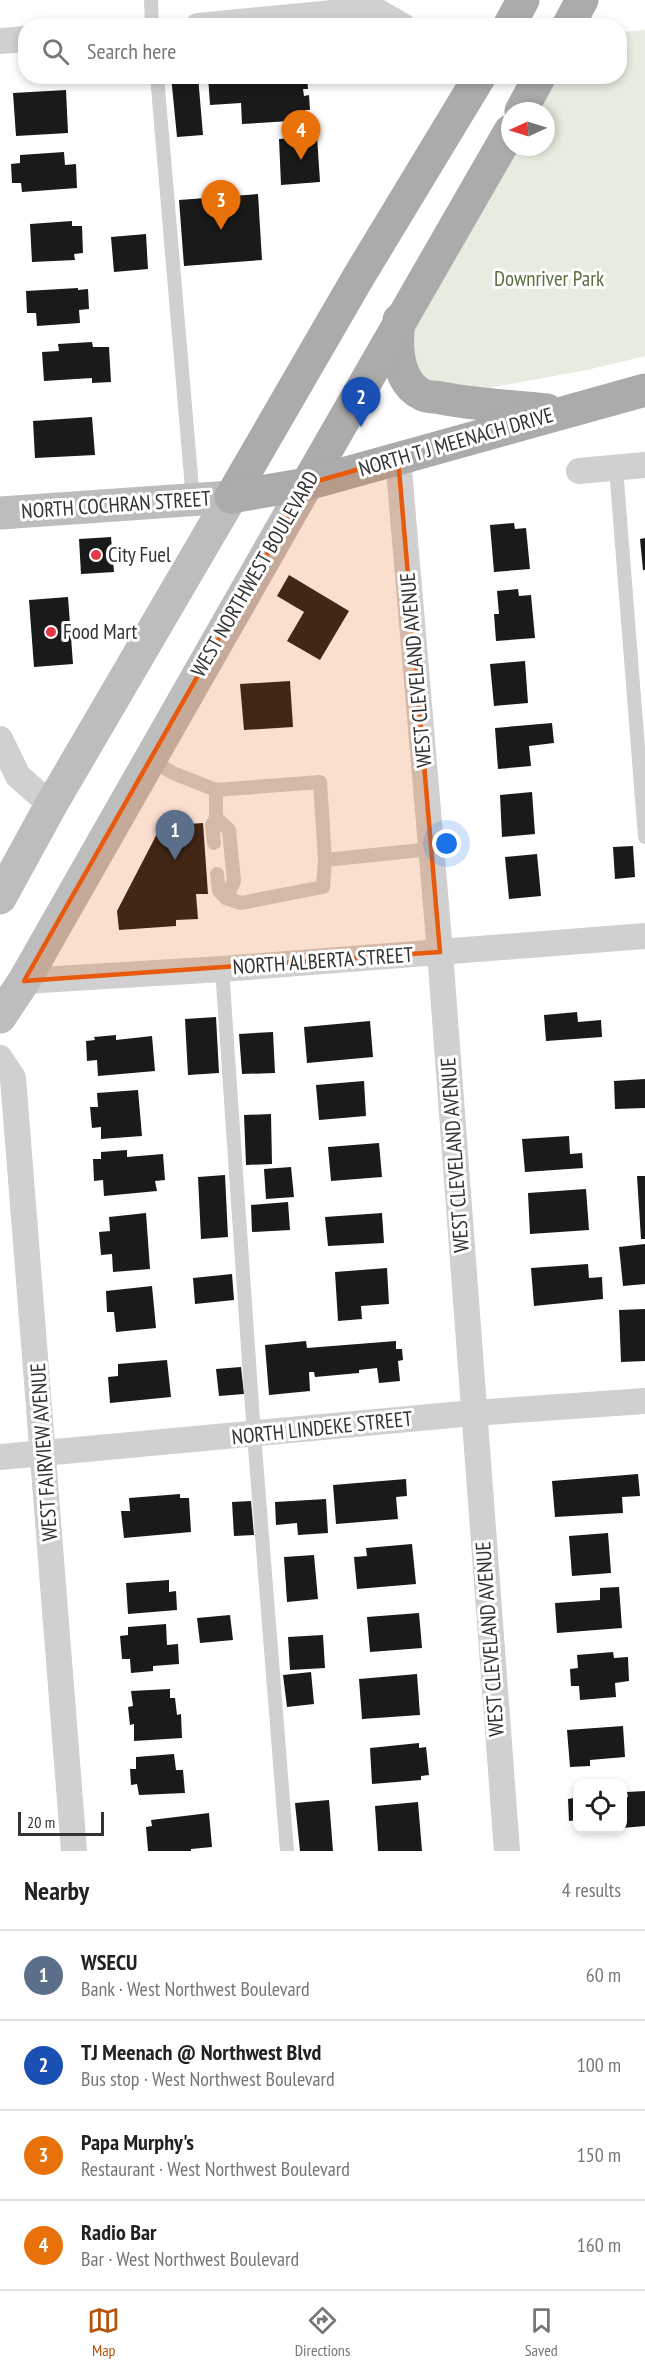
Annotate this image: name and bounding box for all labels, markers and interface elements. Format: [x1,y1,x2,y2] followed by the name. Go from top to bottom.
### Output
[18,18,627,84] search box
[39,35,72,68] icon: search
[87,37,176,65] text: Search here
[501,102,555,156] north arrow
[282,110,320,160] pin: 4
[202,180,240,230] pin: 3
[494,265,604,292] park label: Downriver Park
[342,378,380,427] pin: 2
[355,401,556,482] street label: NORTH T J MEENACH DRIVE
[185,466,325,681] street label: WEST NORTHWEST BOULEVARD
[20,484,212,525] street label: NORTH COCHRAN STREET
[108,541,171,568] place label: City Fuel
[89,548,103,562] marker: City Fuel
[394,572,437,769] street label: WEST CLEVELAND AVENUE
[63,618,137,645] place label: Food Mart
[44,625,58,639] marker: Food Mart
[156,810,195,860] pin: 1
[432,829,461,858] your location
[232,941,415,980] street label: NORTH ALBERTA STREET
[434,1057,475,1253] street label: WEST CLEVELAND AVENUE
[24,1362,63,1542] street label: WEST FAIRVIEW AVENUE
[230,1405,414,1450] street label: NORTH LINDEKE STREET
[469,1541,510,1737] street label: WEST CLEVELAND AVENUE
[573,1779,627,1833] map controls
[573,1779,627,1833] button: locate
[18,1809,104,1836] scale bar
[27,1812,55,1832] text: 20 m
[24,1874,89,1907] text: Nearby
[562,1877,621,1903] text: 4 results
[81,1948,137,1976] text: WSECU
[39,1962,48,1988] text: 1
[586,1962,621,1988] text: 60 m
[81,1976,310,2002] text: Bank · West Northwest Boulevard
[81,2038,321,2066] text: TJ Meenach @ Northwest Blvd
[39,2052,48,2078] text: 2
[577,2052,621,2078] text: 100 m
[81,2066,335,2092] text: Bus stop · West Northwest Boulevard
[81,2128,194,2156] text: Papa Murphy's
[39,2142,48,2168] text: 3
[577,2142,621,2168] text: 150 m
[81,2156,350,2182] text: Restaurant · West Northwest Boulevard
[81,2218,157,2246] text: Radio Bar
[39,2232,48,2258] text: 4
[577,2232,621,2258] text: 160 m
[81,2246,299,2272] text: Bar · West Northwest Boulevard
[87,2304,120,2360] tab: Map
[295,2304,350,2360] tab: Directions
[525,2304,558,2360] tab: Saved

